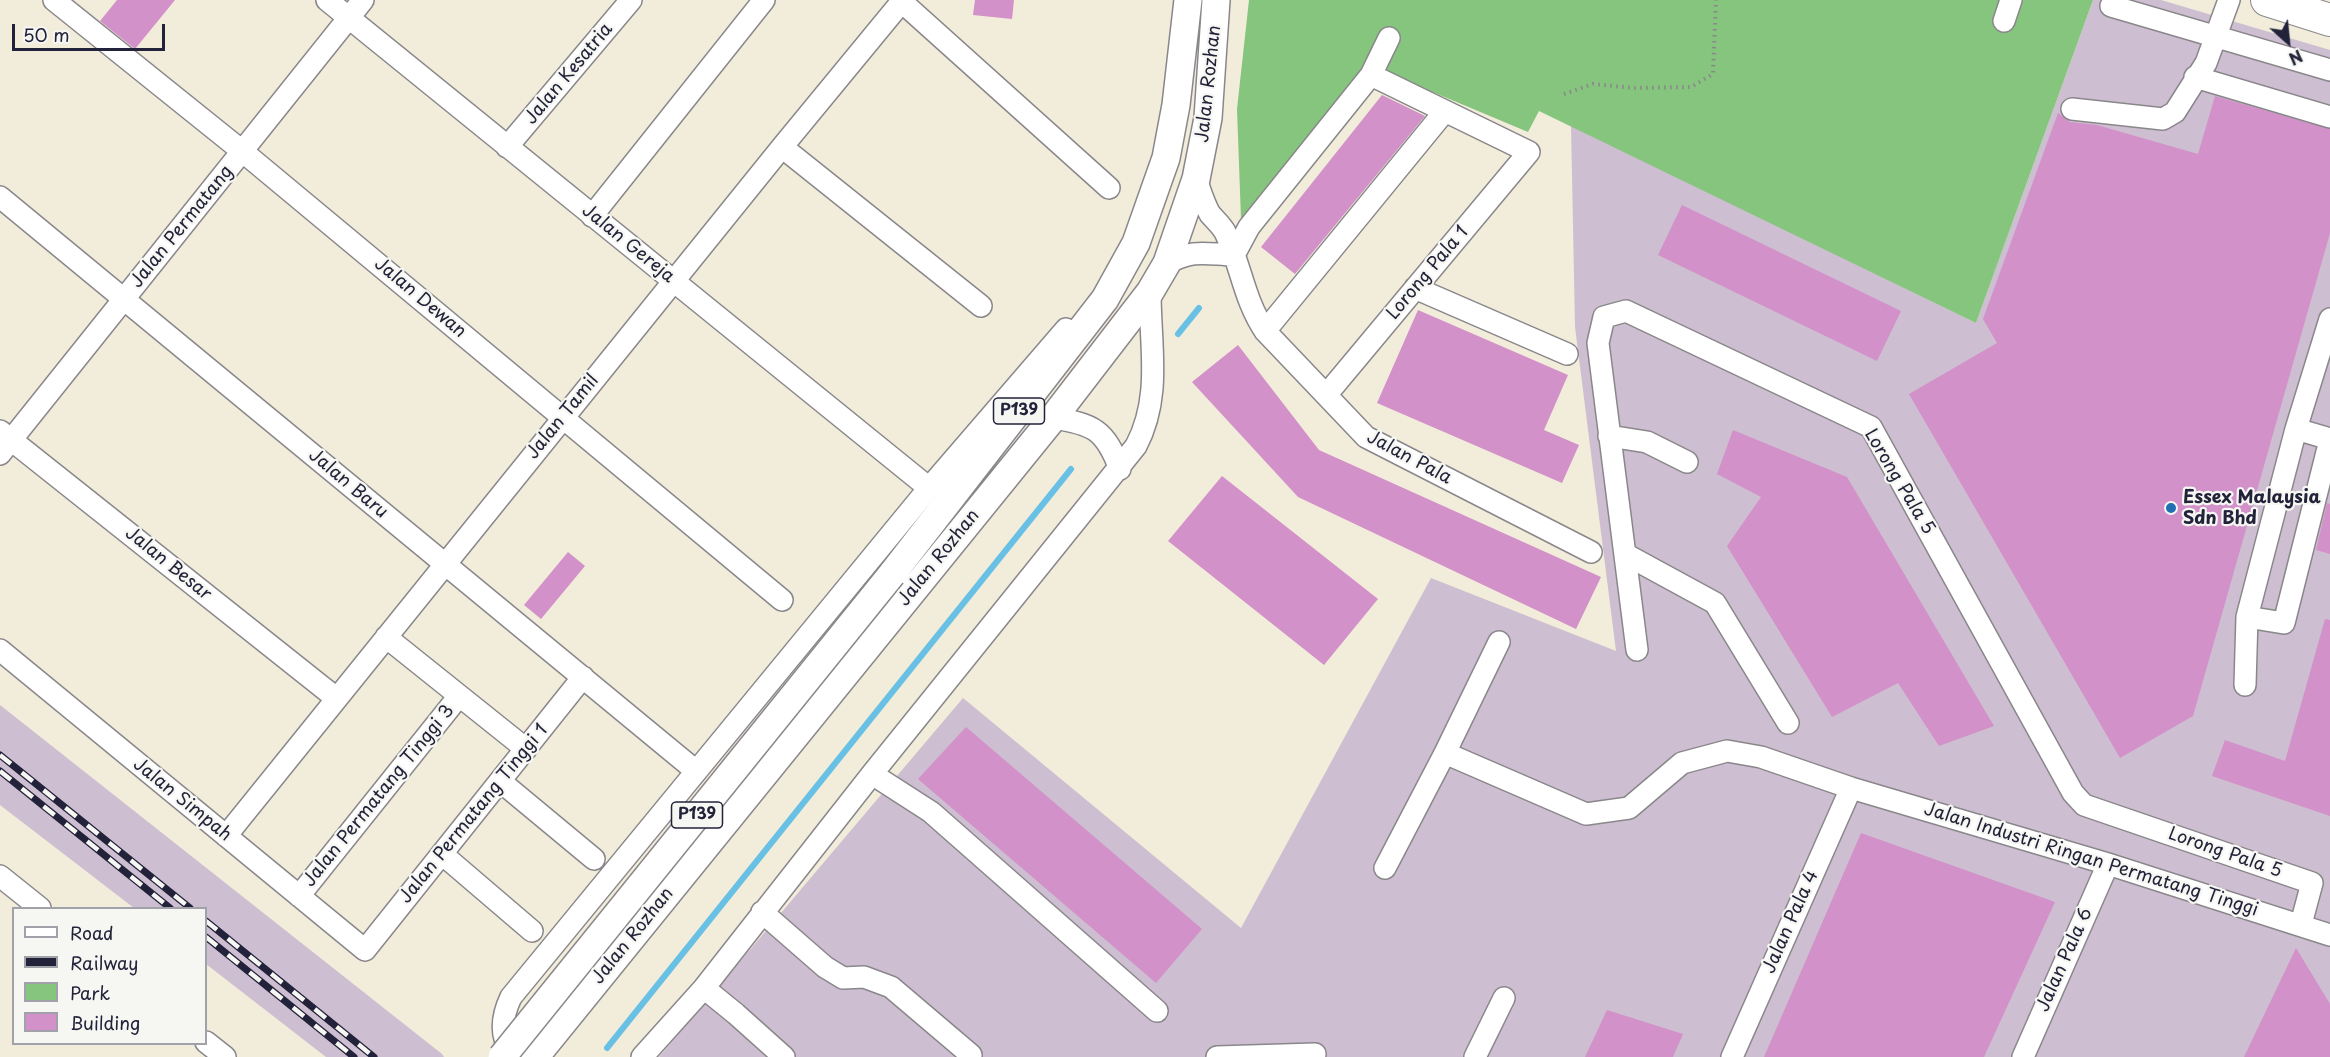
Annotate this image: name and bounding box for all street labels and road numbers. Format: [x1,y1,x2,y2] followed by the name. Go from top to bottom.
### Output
[520,19,618,129] street label: Jalan Kesatria
[1192,24,1226,144] street label: Jalan Rozhan
[126,162,238,292] street label: Jalan Permatang
[577,200,679,288] street label: Jalan Gereja
[1383,222,1473,324] street label: Lorong Pala 1
[370,253,470,343] street label: Jalan Dewan
[522,370,604,464] street label: Jalan Tamil
[994,398,1044,424] road number: P139
[1859,425,1939,539] street label: Lorong Pala 5
[1363,427,1455,489] street label: Jalan Pala
[304,445,392,523] street label: Jalan Baru
[894,505,984,611] street label: Jalan Rozhan
[121,523,215,605] street label: Jalan Besar
[299,701,459,891] street label: Jalan Permatang Tinggi 3
[395,720,553,908] street label: Jalan Permatang Tinggi 1
[129,754,235,846] street label: Jalan Simpah
[1921,799,2261,921] street label: Jalan Industri Ringan Permatang Tinggi
[672,802,722,828] road number: P139
[2165,823,2285,883] street label: Lorong Pala 5
[1759,867,1823,977] street label: Jalan Pala 4
[588,883,678,989] street label: Jalan Rozhan
[2033,905,2097,1015] street label: Jalan Pala 6

